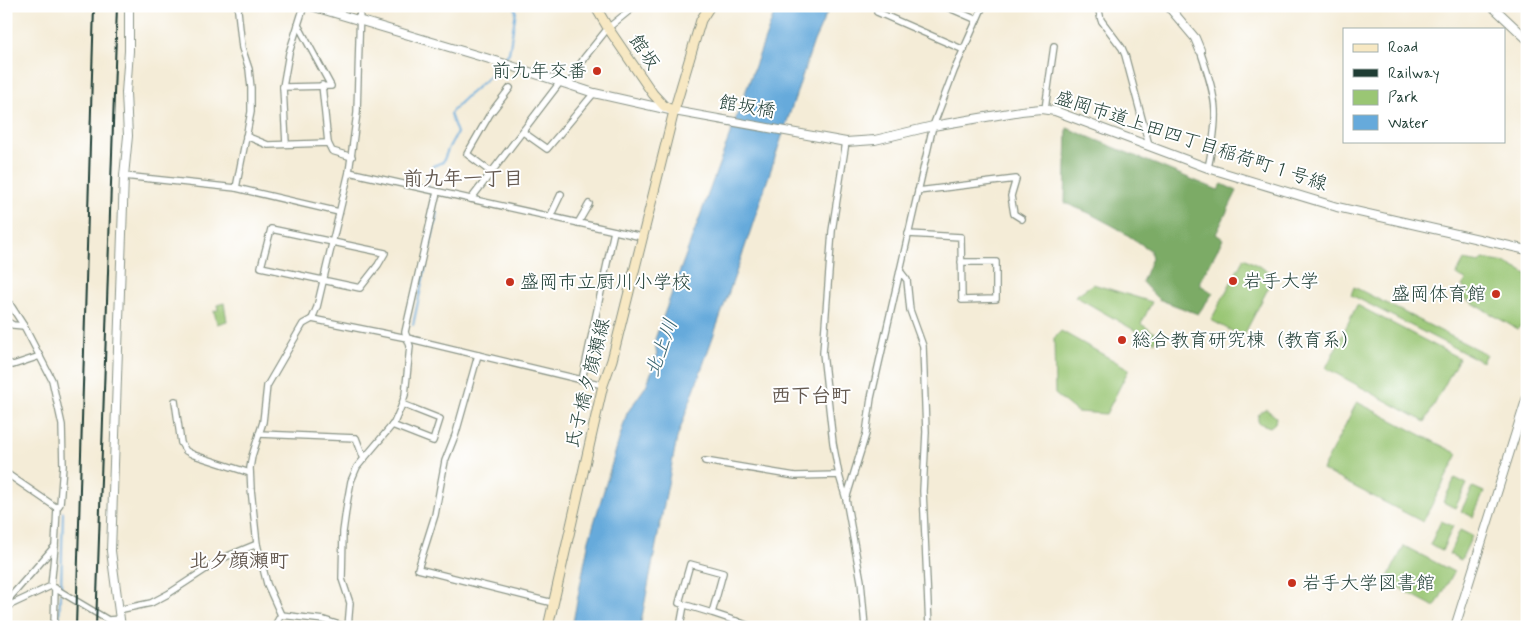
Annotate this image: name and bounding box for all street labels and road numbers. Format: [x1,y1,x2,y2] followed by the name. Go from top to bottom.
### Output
[623,29,665,75] street label: 館坂
[1052,85,1330,197] street label: 盛岡市道上田四丁目稲荷町１号線
[717,90,777,124] street label: 館坂橋
[560,315,616,451] street label: 氏子橋夕顔瀬線

